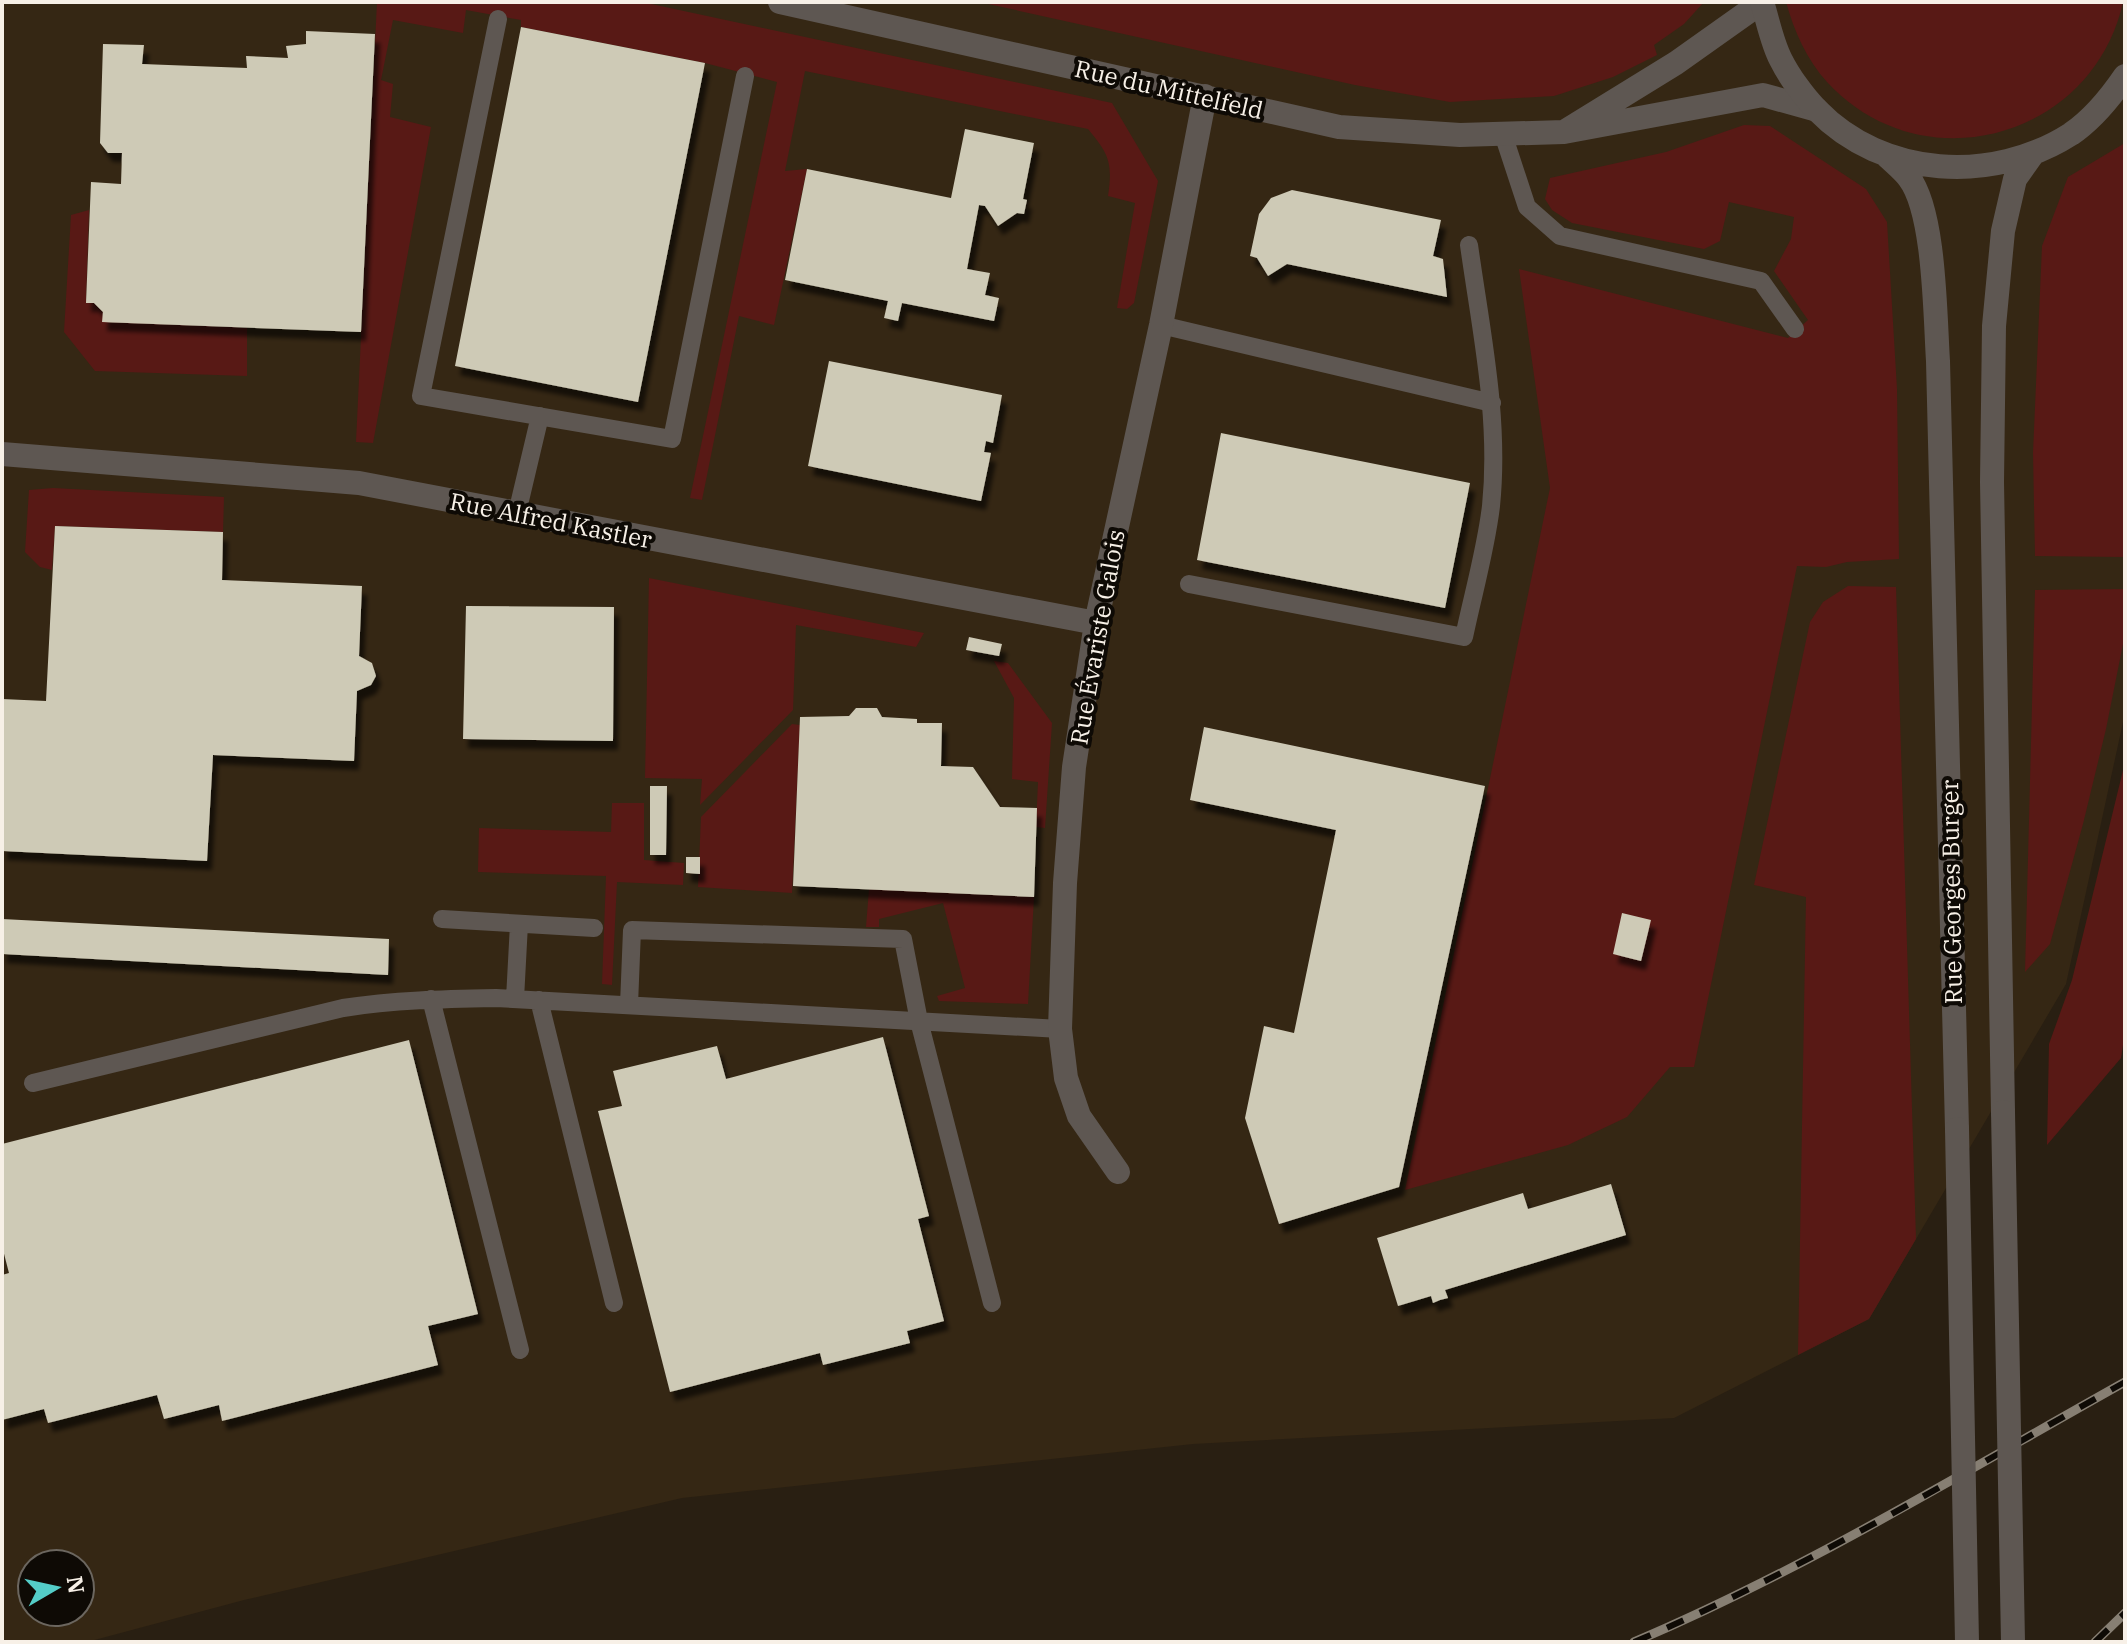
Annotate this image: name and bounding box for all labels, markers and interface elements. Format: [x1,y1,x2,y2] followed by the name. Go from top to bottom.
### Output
[1072,52,1266,126] street label: Rue du Mittelfeld
[447,485,655,555] street label: Rue Alfred Kastler
[1062,527,1132,747] street label: Rue Évariste Galois
[1933,779,1969,1004] street label: Rue Georges Burger
[16,1548,96,1628] north arrow
[61,1574,92,1596] text: N

